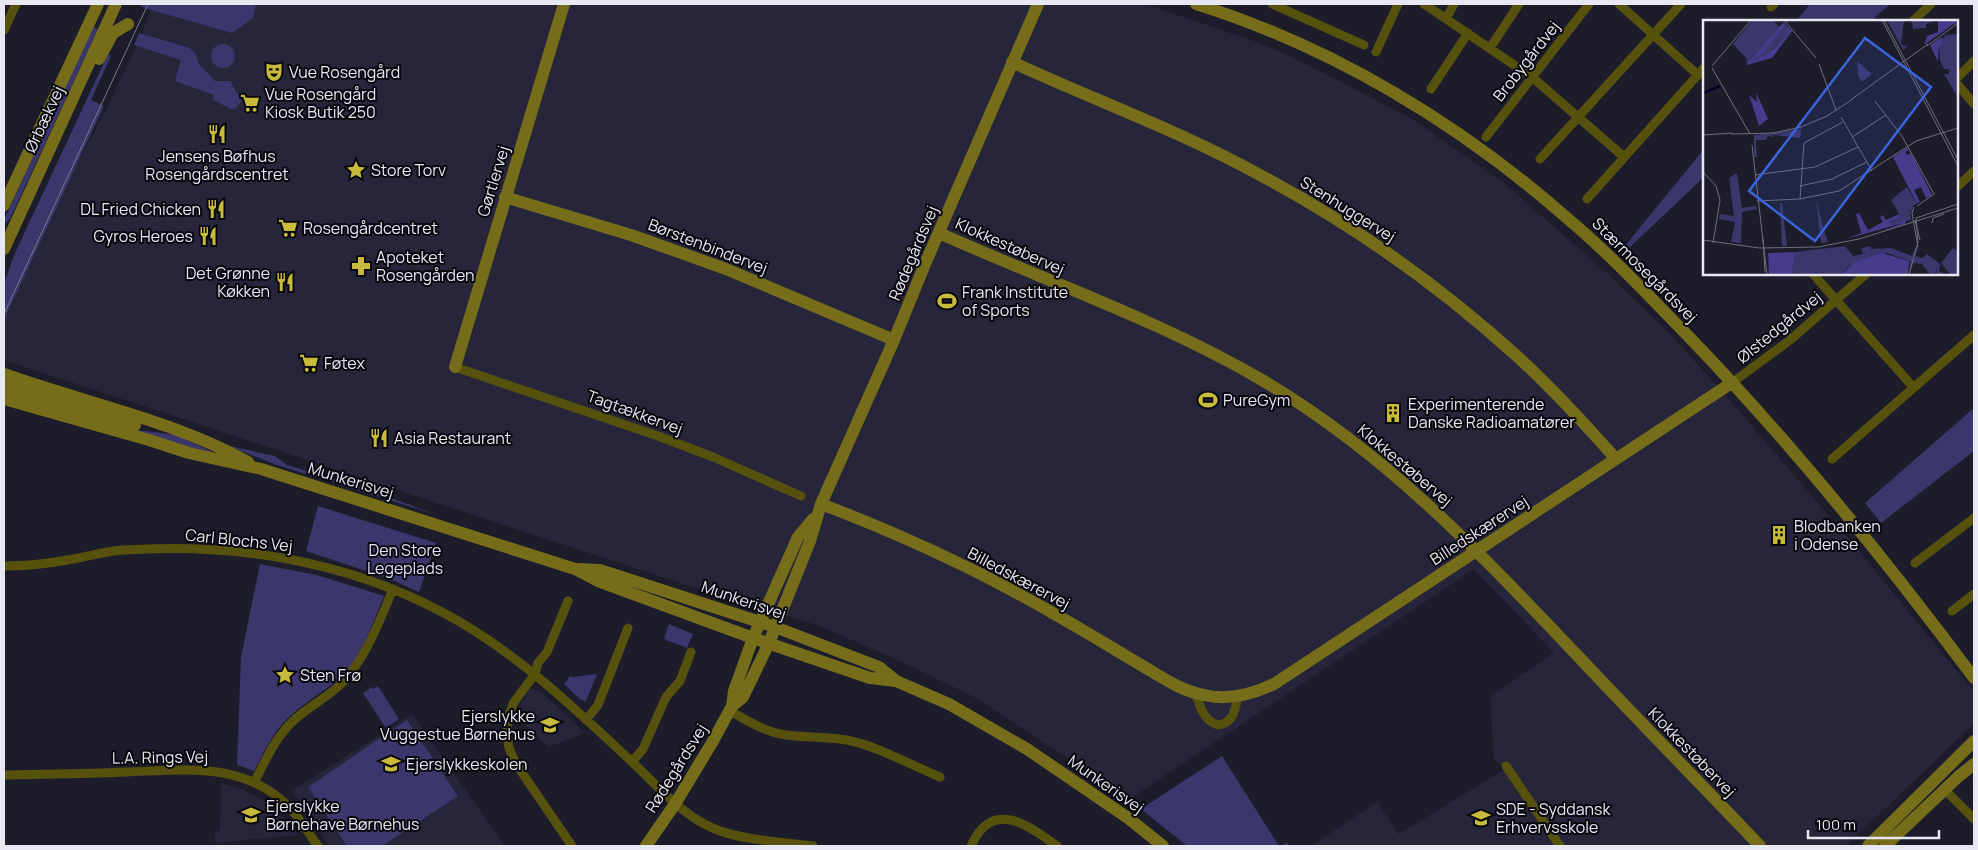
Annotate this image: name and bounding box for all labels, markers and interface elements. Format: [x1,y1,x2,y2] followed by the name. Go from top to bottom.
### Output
[1488,16,1564,106] street label: Brobygårdvej
[1703,20,1958,275] inset map
[263,61,285,83] theatre icon: Vue Rosengård
[289,61,400,83] place label: Vue Rosengård
[19,82,69,156] street label: Ørbækvej
[265,83,376,123] place label: Vue Rosengård Kiosk Butik 250
[239,92,261,114] supermarket icon: Vue Rosengård Kiosk Butik 250
[206,123,228,145] restaurant icon: Jensens Bøfhus Rosengårdscentret
[472,143,514,219] street label: Gørtlervej
[145,145,289,185] place label: Jensens Bøfhus Rosengårdscentret
[345,159,367,181] place icon: Store Torv
[371,159,446,181] place label: Store Torv
[1296,171,1400,247] street label: Stenhuggervej
[80,198,201,220] place label: DL Fried Chicken
[205,198,227,220] restaurant icon: DL Fried Chicken
[883,202,943,304] street label: Rødegårdsvej
[952,212,1068,280] street label: Klokkestøbervej
[645,213,771,279] street label: Børstenbindervej
[1588,213,1702,327] street label: Stærmosegårdsvej
[277,217,299,239] supermarket icon: Rosengårdcentret
[303,217,438,239] place label: Rosengårdcentret
[94,225,193,247] place label: Gyros Heroes
[197,225,219,247] restaurant icon: Gyros Heroes
[376,246,475,286] place label: Apoteket Rosengården
[350,255,372,277] pharmacy icon: Apoteket Rosengården
[186,262,270,302] place label: Det Grønne Køkken
[274,271,296,293] restaurant icon: Det Grønne Køkken
[962,281,1068,321] place label: Frank Institute of Sports
[1732,286,1826,368] street label: Ølstedgårdvej
[936,290,958,312] sports icon: Frank Institute of Sports
[298,352,320,374] supermarket icon: Føtex
[324,352,365,374] place label: Føtex
[584,385,686,439] street label: Tagtækkervej
[1197,389,1219,411] sports icon: PureGym
[1223,389,1290,411] place label: PureGym
[1408,393,1575,433] place label: Experimenterende Danske Radioamatører
[1382,402,1404,424] building icon: Experimenterende Danske Radioamatører
[1353,419,1457,511] street label: Klokkestøbervej
[368,427,390,449] restaurant icon: Asia Restaurant
[394,427,511,449] place label: Asia Restaurant
[306,457,396,503] street label: Munkerisvej
[1426,490,1532,570] street label: Billedskærervej
[1794,515,1881,555] place label: Blodbanken i Odense
[184,523,294,557] street label: Carl Blochs Vej
[1768,524,1790,546] building icon: Blodbanken i Odense
[367,539,443,579] park label: Den Store Legeplads
[964,542,1074,614] street label: Billedskærervej
[699,575,789,625] street label: Munkerisvej
[274,664,296,686] place icon: Sten Frø
[300,664,361,686] place label: Sten Frø
[1643,702,1741,802] street label: Klokkestøbervej
[380,705,535,745] place label: Ejerslykke Vuggestue Børnehus
[539,714,561,736] school or university icon: Ejerslykke Vuggestue Børnehus
[640,719,712,817] street label: Rødegårdsvej
[112,745,208,769] street label: L.A. Rings Vej
[1064,750,1148,818] street label: Munkerisvej
[380,753,402,775] school or university icon: Ejerslykkeskolen
[406,753,528,775] place label: Ejerslykkeskolen
[266,795,420,835] place label: Ejerslykke Børnehave Børnehus
[1496,798,1611,838] place label: SDE - Syddansk Erhvervsskole
[240,804,262,826] school or university icon: Ejerslykke Børnehave Børnehus
[1470,807,1492,829] school or university icon: SDE - Syddansk Erhvervsskole
[1808,808,1939,840] scale bar
[1816,814,1856,835] text: 100 m

